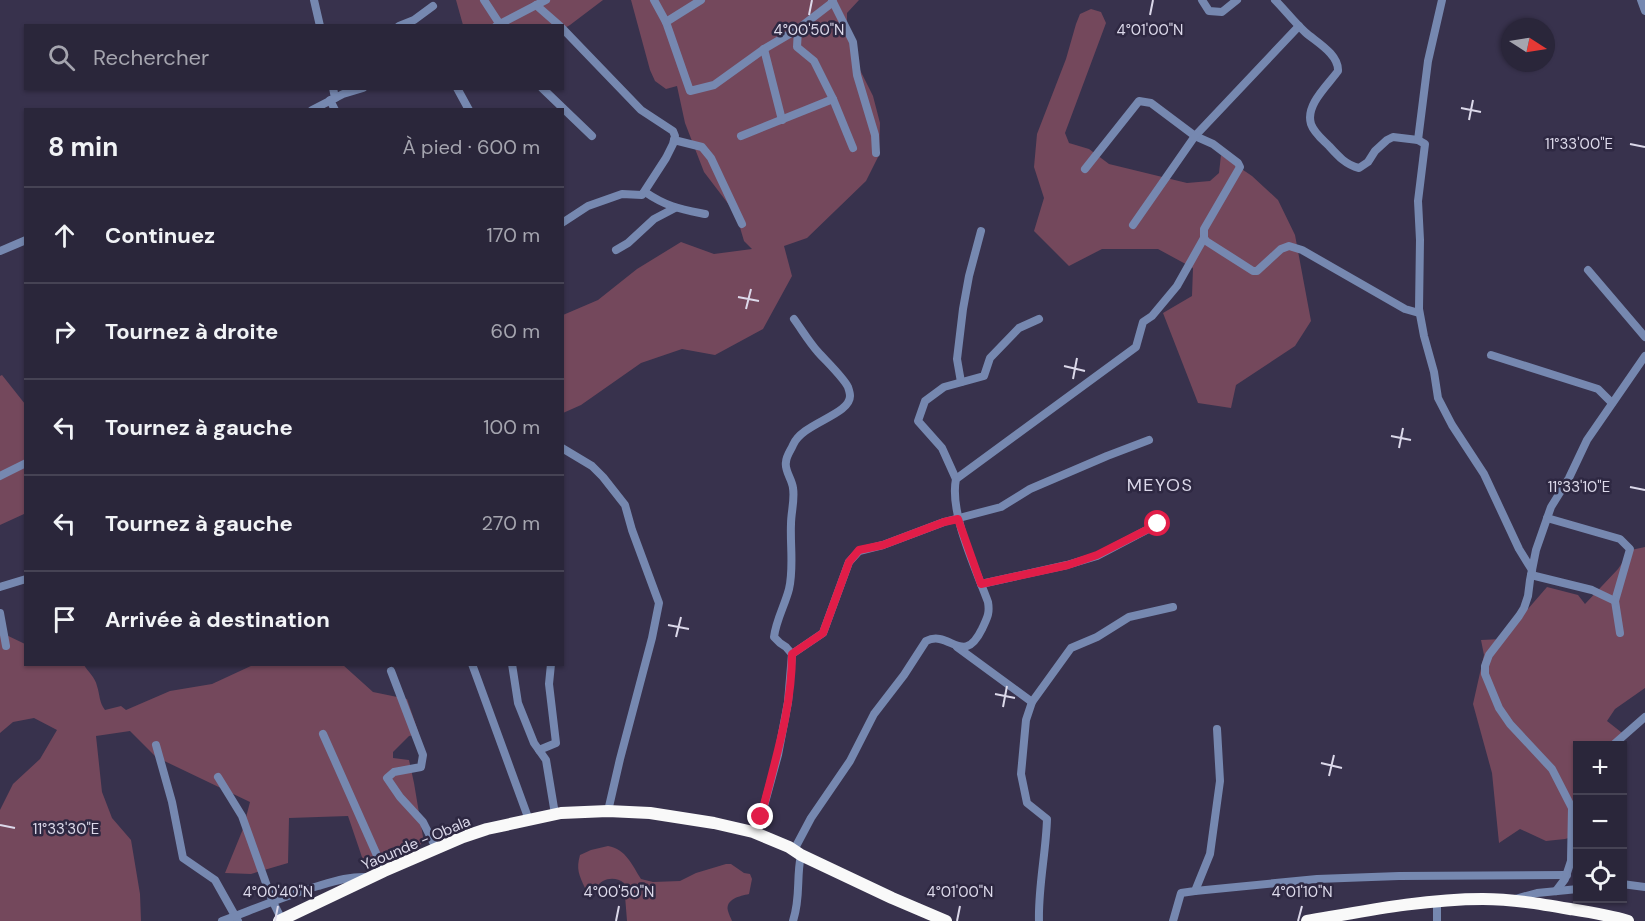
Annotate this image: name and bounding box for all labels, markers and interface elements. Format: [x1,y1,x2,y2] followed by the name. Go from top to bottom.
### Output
[1501,18,1555,72] north arrow
[774,20,844,40] text: 4°00'50"N
[1117,20,1183,40] text: 4°01'00"N
[24,24,564,90] search box
[45,41,78,74] icon: search
[93,43,209,72] text: Rechercher
[48,130,118,164] text: 8 min
[403,134,540,160] text: À pied · 600 m
[1545,134,1613,154] text: 11°33'00"E
[48,219,81,252] icon: ahead
[105,221,215,250] text: Continuez
[487,222,540,248] text: 170 m
[48,315,81,348] icon: right
[105,317,278,346] text: Tournez à droite
[491,318,540,344] text: 60 m
[48,411,81,444] icon: left
[105,413,293,442] text: Tournez à gauche
[483,414,540,440] text: 100 m
[1127,473,1193,497] district label: MEYOS
[1548,477,1610,497] text: 11°33'10"E
[48,507,81,540] icon: left
[105,509,293,538] text: Tournez à gauche
[482,510,540,536] text: 270 m
[1144,510,1170,536] route start
[48,603,81,636] icon: arrive
[105,605,330,634] text: Arrivée à destination
[1573,741,1627,903] map controls
[1573,741,1627,795] button: +
[1573,795,1627,849] button: −
[747,803,773,829] route end
[358,811,474,875] street label: Yaounde - Obala
[33,819,99,839] text: 11°33'30"E
[1573,849,1627,903] button: locate
[243,882,313,902] text: 4°00'40"N
[584,882,654,902] text: 4°00'50"N
[927,882,993,902] text: 4°01'00"N
[1271,882,1333,902] text: 4°01'10"N

